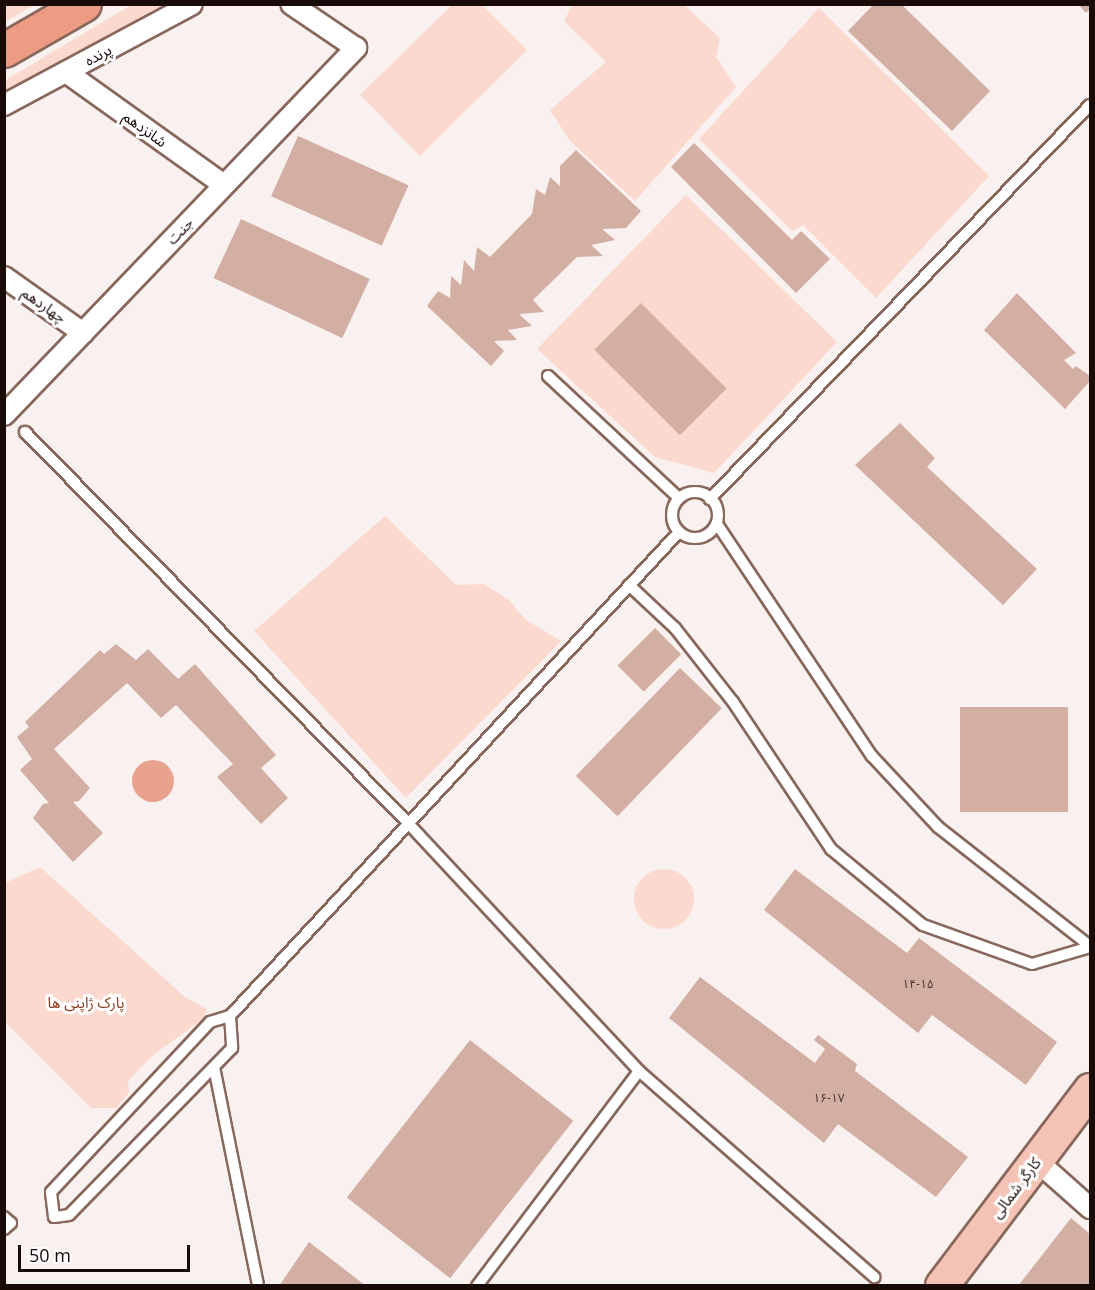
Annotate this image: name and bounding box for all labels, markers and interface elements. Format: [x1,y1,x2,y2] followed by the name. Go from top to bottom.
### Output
[81,40,115,70] street label: پرنده
[120,107,170,151] street label: شانزدهم
[163,214,197,248] street label: جنت
[18,283,70,327] street label: چهاردهم
[902,977,934,991] house number: ۱۴-۱۵
[47,994,125,1012] park label: پارک ژاپنی ها
[813,1091,845,1105] house number: ۱۶-۱۷
[987,1154,1045,1222] street label: کارگر شمالی
[21,1233,194,1271] scale bar
[29,1243,71,1267] text: 50 m

